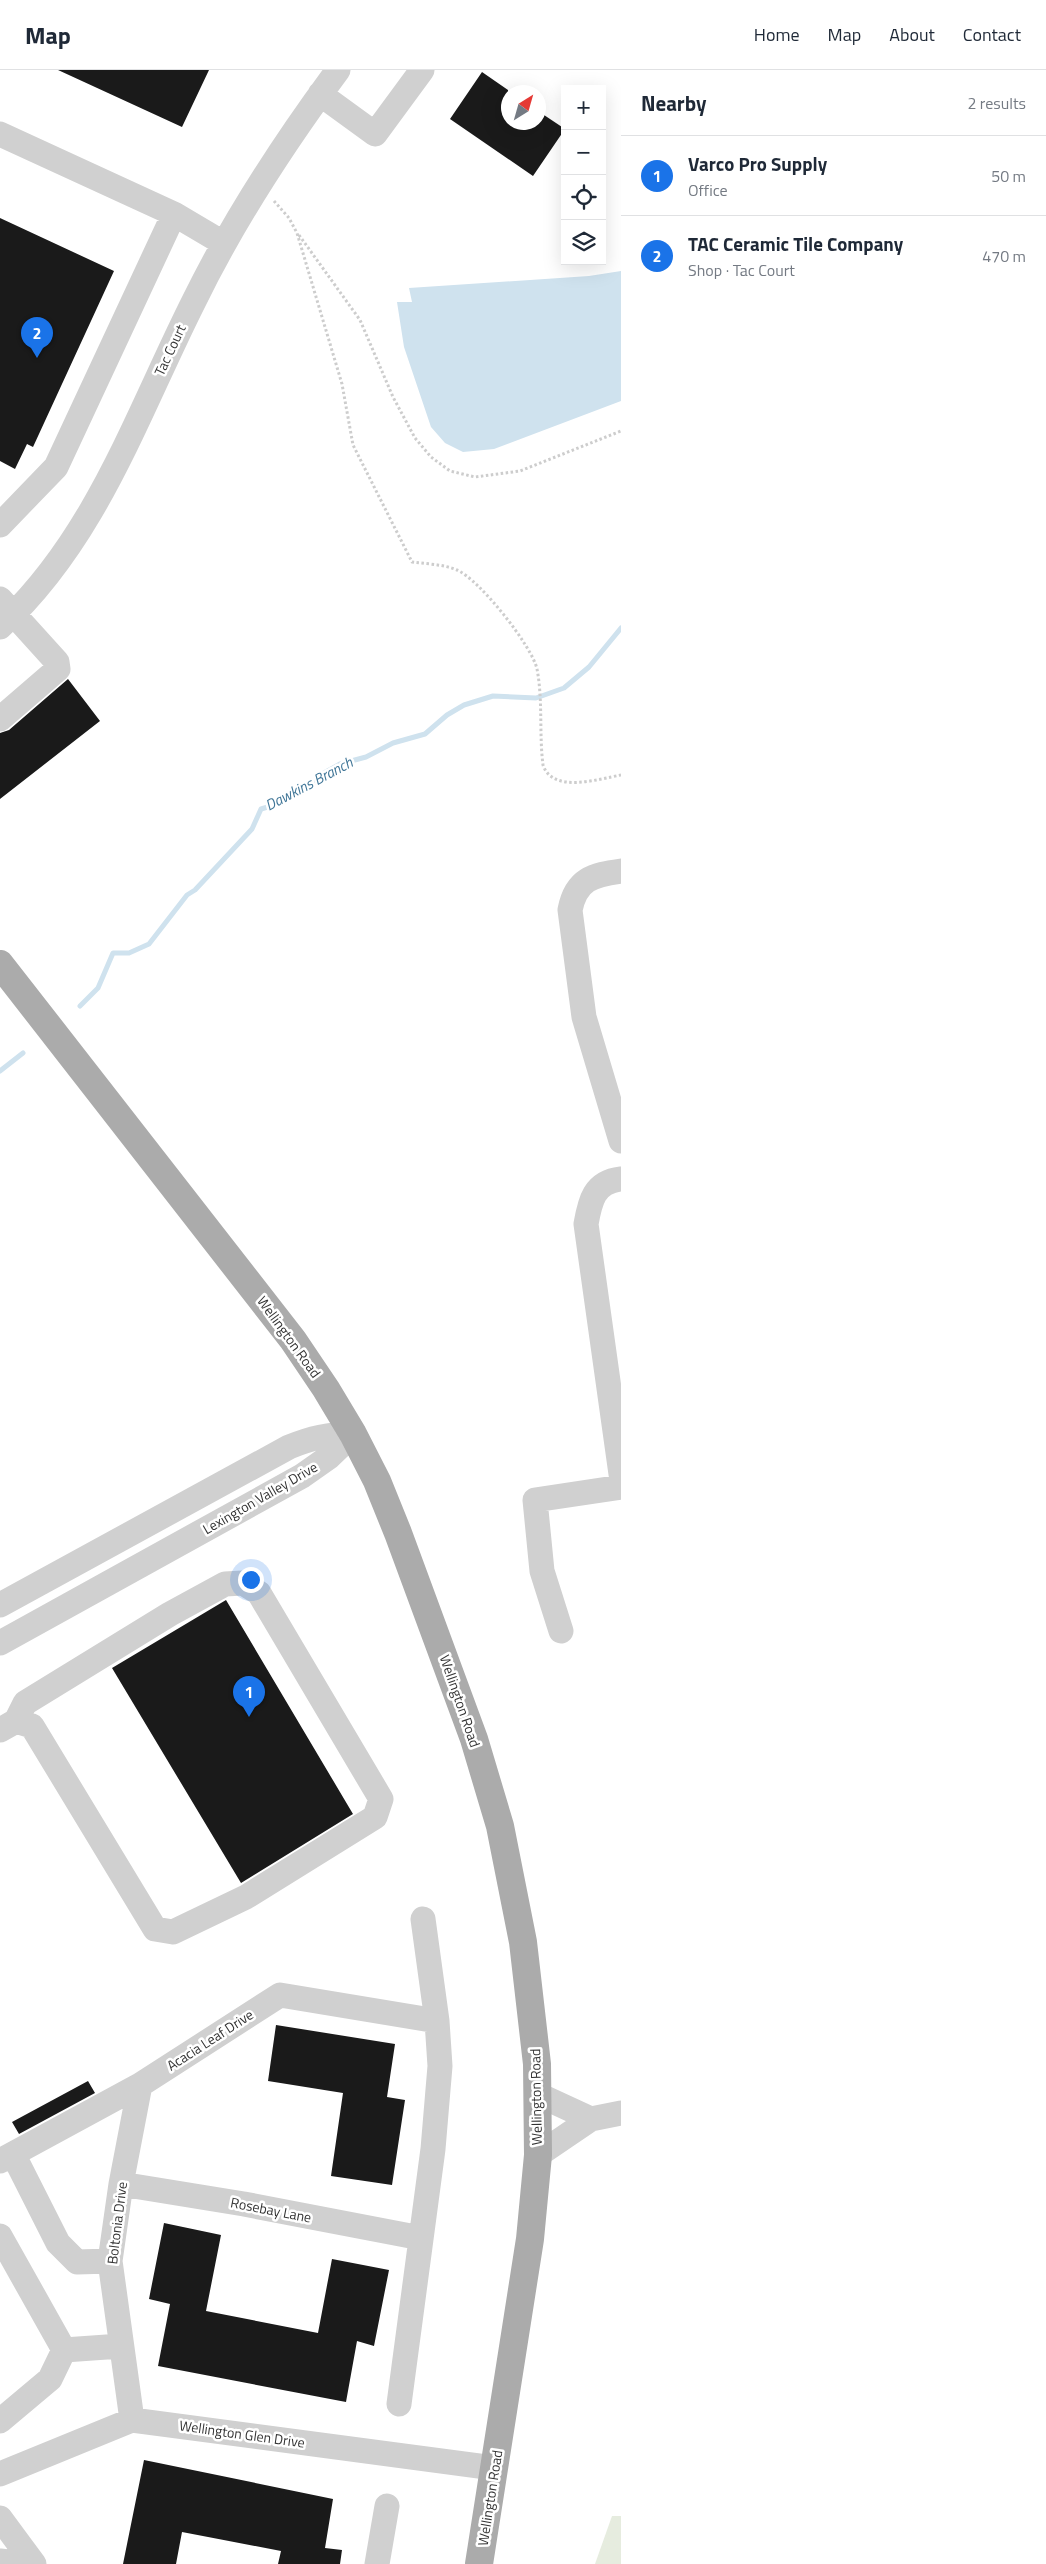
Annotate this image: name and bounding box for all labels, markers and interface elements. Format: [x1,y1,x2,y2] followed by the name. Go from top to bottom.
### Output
[25,17,71,53] text: Map
[754,21,800,48] text: Home
[828,21,861,48] text: Map
[889,21,935,48] text: About
[963,21,1021,48] text: Contact
[501,85,546,130] north arrow
[561,85,606,265] map controls
[561,85,606,130] button: +
[641,87,706,119] text: Nearby
[967,91,1026,115] text: 2 results
[561,130,606,175] button: −
[688,149,827,178] text: Varco Pro Supply
[653,164,661,188] text: 1
[991,164,1026,188] text: 50 m
[561,175,606,220] button: locate
[688,178,728,202] text: Office
[561,220,606,265] button: layers
[688,229,903,258] text: TAC Ceramic Tile Company
[653,244,661,268] text: 2
[982,244,1026,268] text: 470 m
[688,258,795,282] text: Shop · Tac Court
[21,317,53,358] pin: 2
[149,321,191,379] street label: Tac Court
[261,751,357,816] water label: Dawkins Branch
[253,1291,326,1382] street label: Wellington Road
[198,1456,321,1539] street label: Lexington Valley Drive
[238,1567,264,1593] your location
[435,1652,486,1750] street label: Wellington Road
[233,1676,265,1717] pin: 1
[162,2004,257,2076] street label: Acacia Leaf Drive
[524,2049,547,2146] street label: Wellington Road
[101,2181,132,2265] street label: Boltonia Drive
[229,2191,313,2228] street label: Rosebay Lane
[178,2414,306,2453] street label: Wellington Glen Drive
[472,2449,507,2547] street label: Wellington Road

